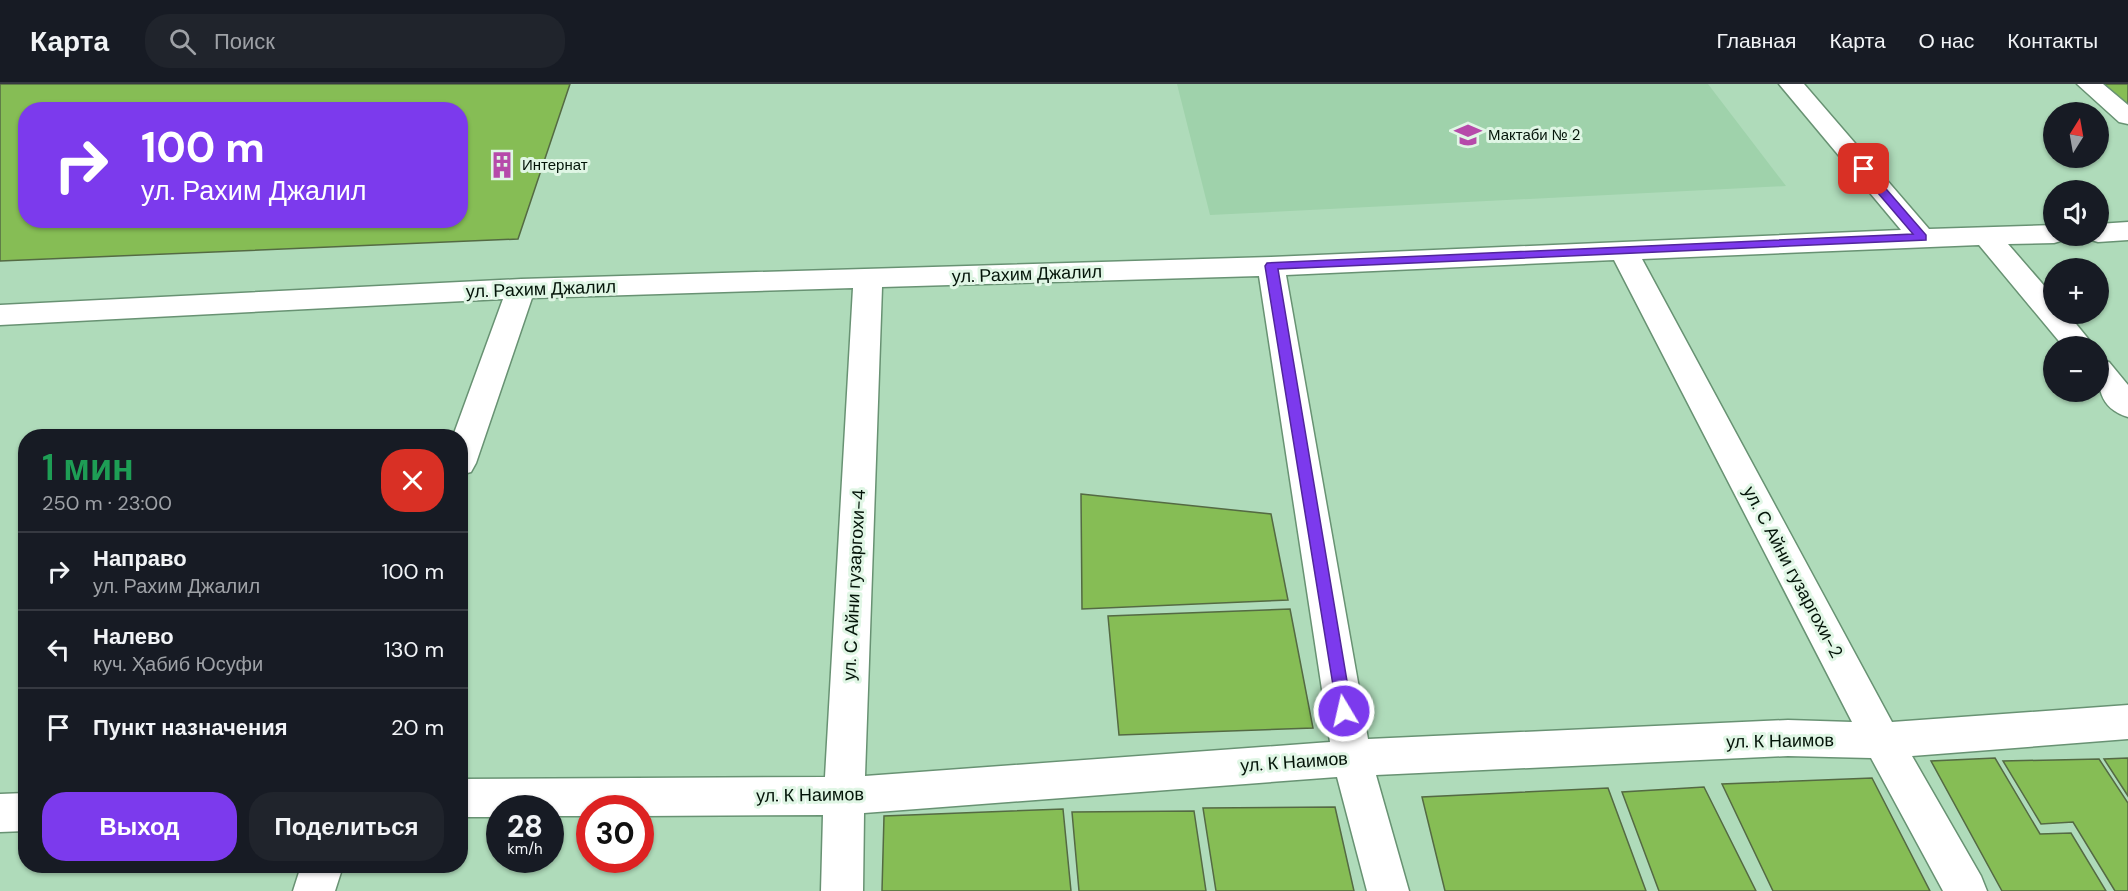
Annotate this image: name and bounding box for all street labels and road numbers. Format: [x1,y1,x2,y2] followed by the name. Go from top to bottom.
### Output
[951,259,1103,289] street label: ул. Рахим Джалил
[465,274,617,304] street label: ул. Рахим Джалил
[1738,482,1848,662] street label: ул. С Айни гузаргохи-2
[837,489,871,681] street label: ул. С Айни гузаргохи-4
[1726,728,1834,754] street label: ул. К Наимов
[1239,746,1349,778] street label: ул. К Наимов
[756,782,864,808] street label: ул. К Наимов

